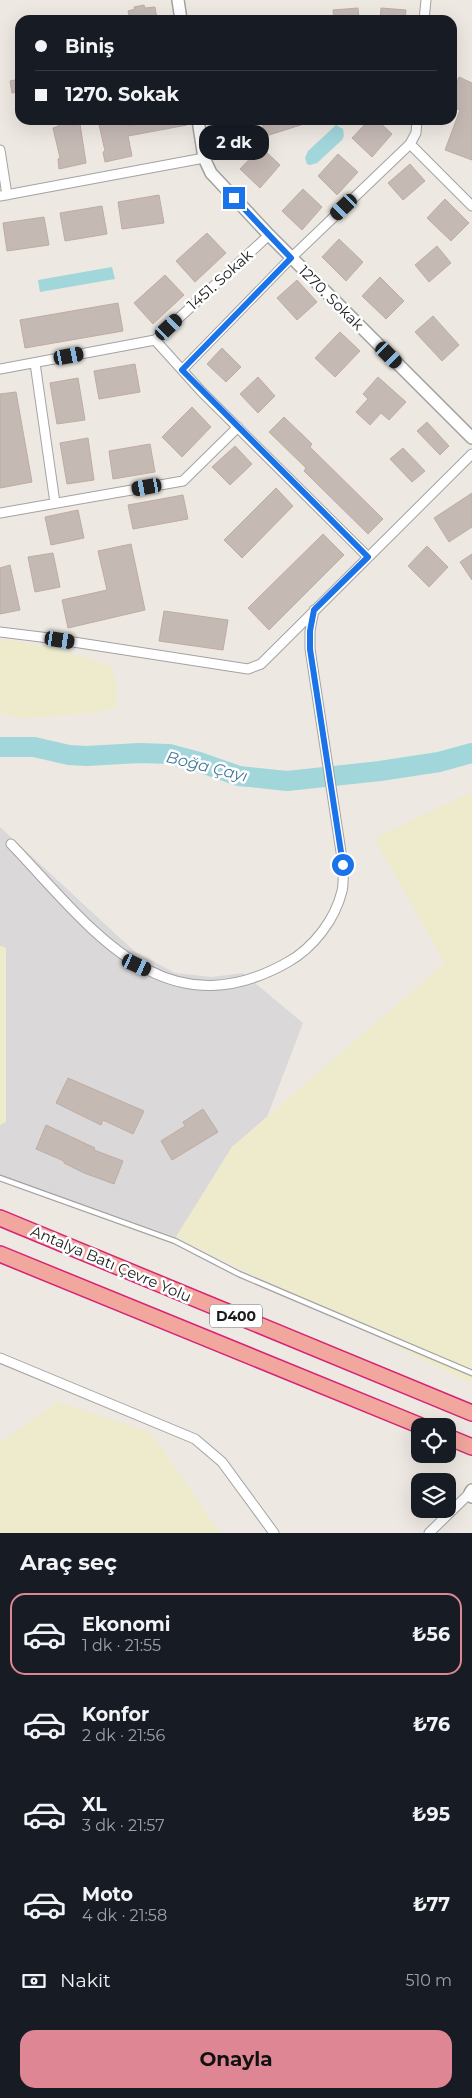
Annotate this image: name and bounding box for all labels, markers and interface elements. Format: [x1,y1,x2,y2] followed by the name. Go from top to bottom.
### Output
[65,35,114,58] text: Biniş
[65,83,179,106] text: 1270. Sokak
[199,126,269,160] callout: 2 dk
[216,133,252,152] text: 2 dk
[223,187,245,209] route end
[327,191,360,223] car
[183,245,256,314] street label: 1451. Sokak
[295,261,368,334] street label: 1270. Sokak
[152,311,185,343] car
[373,339,404,371] car
[52,346,85,366] car
[130,477,163,497] car
[44,630,75,650] car
[164,747,249,786] water label: Boğa Çayı
[332,854,354,876] route start
[120,952,153,978] car
[28,1221,194,1306] street label: Antalya Batı Çevre Yolu
[210,1304,262,1328] road number: D400
[411,1418,456,1518] map controls
[411,1418,456,1463] button: locate
[411,1473,456,1518] button: layers
[20,1549,117,1576] text: Araç seç
[22,1612,67,1657] icon: car
[82,1613,171,1636] text: Ekonomi
[412,1623,450,1646] text: ₺56
[82,1636,161,1655] text: 1 dk · 21:55
[22,1702,67,1747] icon: car
[82,1703,149,1726] text: Konfor
[413,1713,450,1736] text: ₺76
[82,1726,165,1745] text: 2 dk · 21:56
[22,1792,67,1837] icon: car
[82,1793,107,1816] text: XL
[412,1803,450,1826] text: ₺95
[82,1816,165,1835] text: 3 dk · 21:57
[22,1882,67,1927] icon: car
[82,1883,133,1906] text: Moto
[413,1893,450,1916] text: ₺77
[82,1906,167,1925] text: 4 dk · 21:58
[20,1967,48,1995] icon: cash
[60,1969,111,1992] text: Nakit
[405,1971,452,1990] text: 510 m
[20,2030,452,2088] button: Onayla

